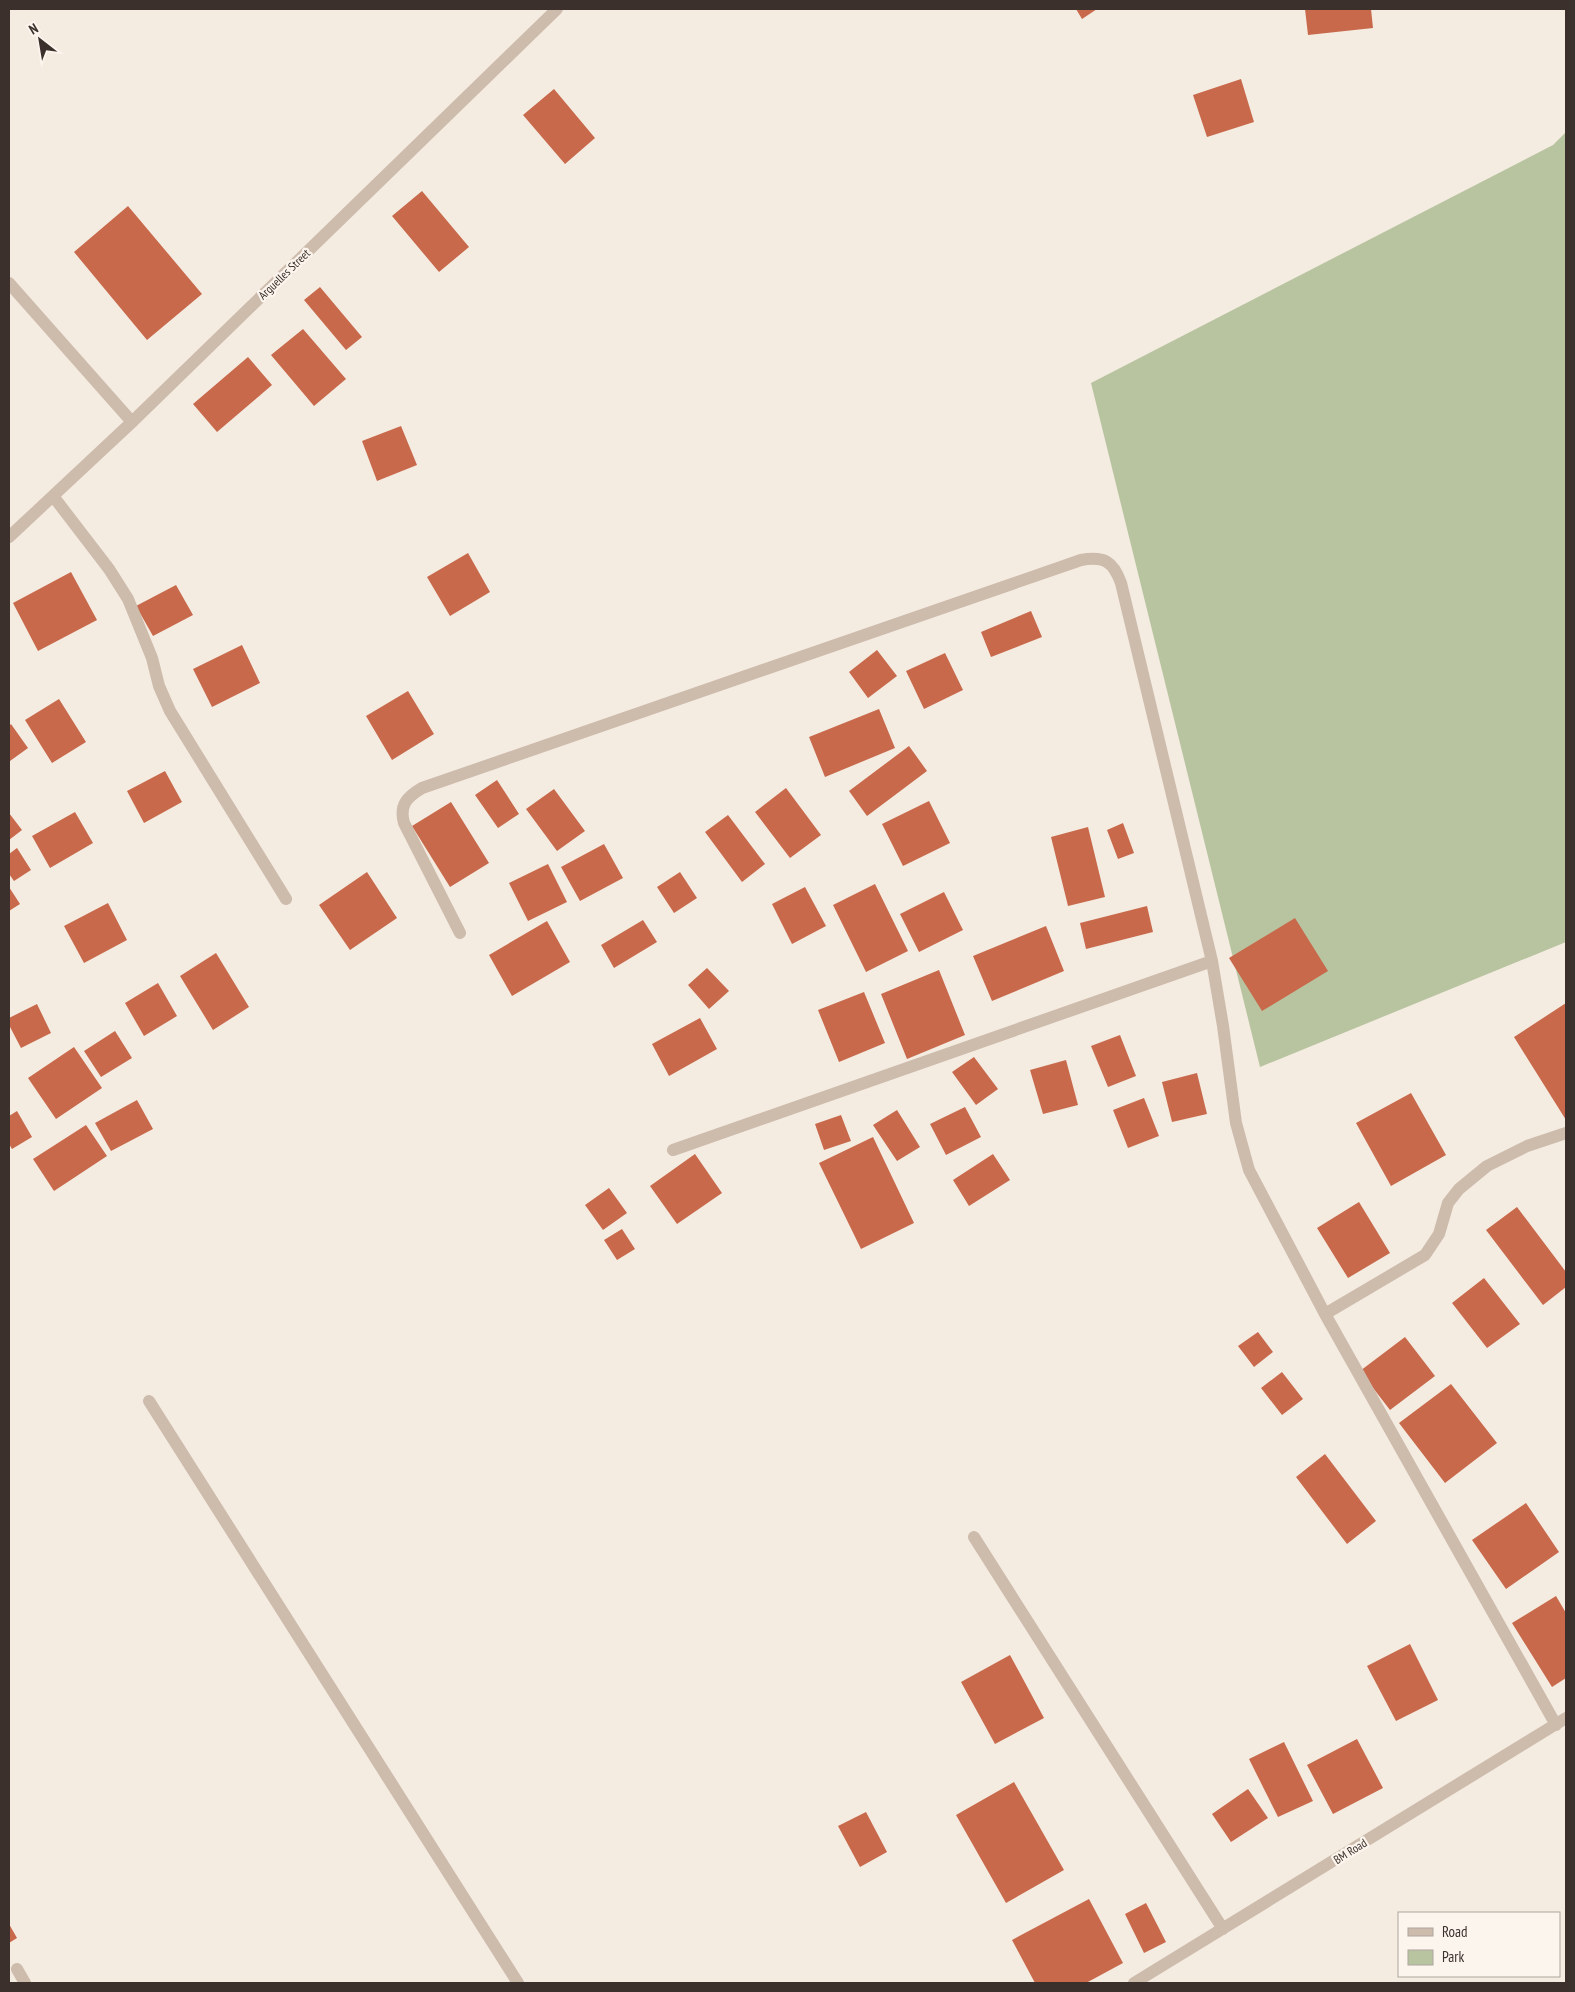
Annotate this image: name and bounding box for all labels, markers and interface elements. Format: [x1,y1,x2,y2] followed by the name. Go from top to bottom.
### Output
[15,15,65,65] north arrow
[25,19,41,39] text: N
[255,245,314,302] street label: Arguelles Street
[1331,1835,1369,1867] street label: BM Road
[1398,1912,1560,1977] legend
[1442,1922,1468,1941] text: Road
[1442,1947,1464,1966] text: Park

